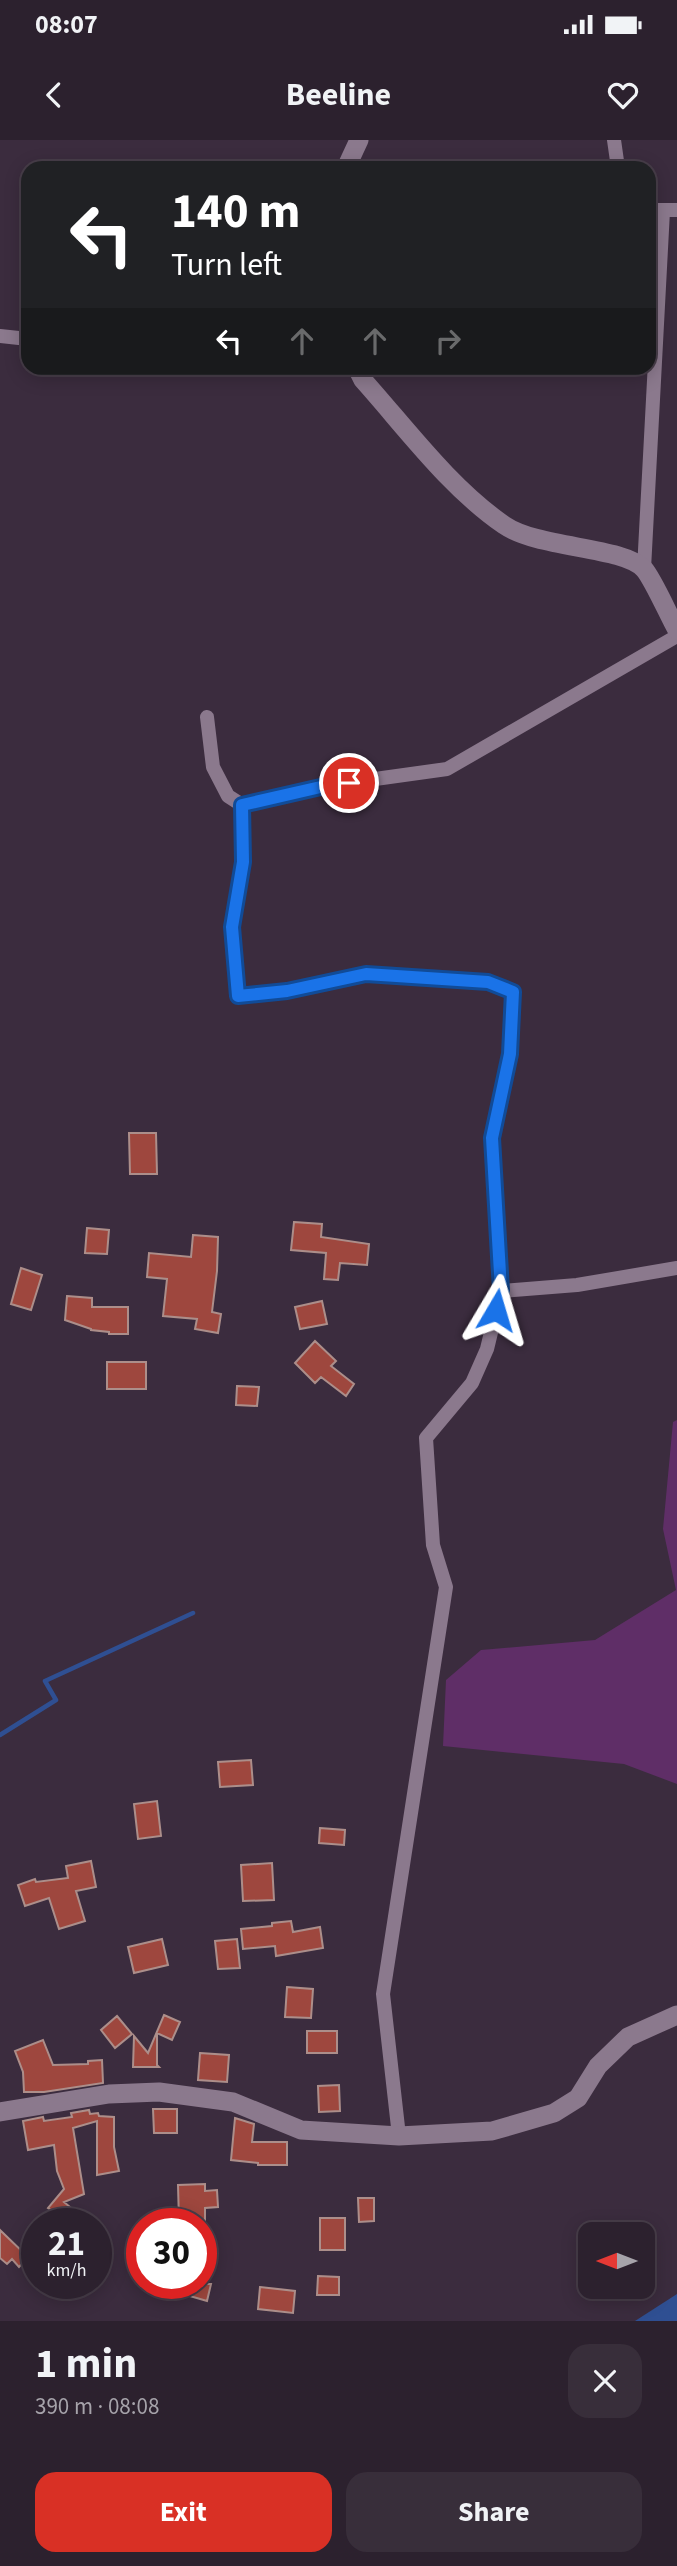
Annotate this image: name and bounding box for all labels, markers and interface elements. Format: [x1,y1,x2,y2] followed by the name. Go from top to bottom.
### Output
[35,6,98,43] text: 08:07
[286,72,391,118] text: Beeline
[35,76,73,114] icon: back
[604,76,642,114] icon: heart
[171,177,300,247] text: 140 m
[56,189,147,280] icon: left
[171,242,282,288] text: Turn left
[210,322,248,360] icon: left
[283,322,321,360] icon: ahead
[356,322,394,360] icon: ahead
[429,322,467,360] icon: right
[319,753,379,813] pin
[330,764,368,802] icon: arrive
[459,1273,533,1347] position arrow
[126,2208,217,2299] speed limit sign: 30
[48,2219,85,2269] text: 21
[578,2222,654,2300] north arrow
[578,2222,655,2299] map controls
[47,2258,86,2283] text: km/h
[35,2334,137,2394] text: 1 min
[568,2344,642,2418] button: close
[35,2390,159,2423] text: 390 m · 08:08
[35,2472,332,2552] button: Exit
[346,2472,642,2552] button: Share

